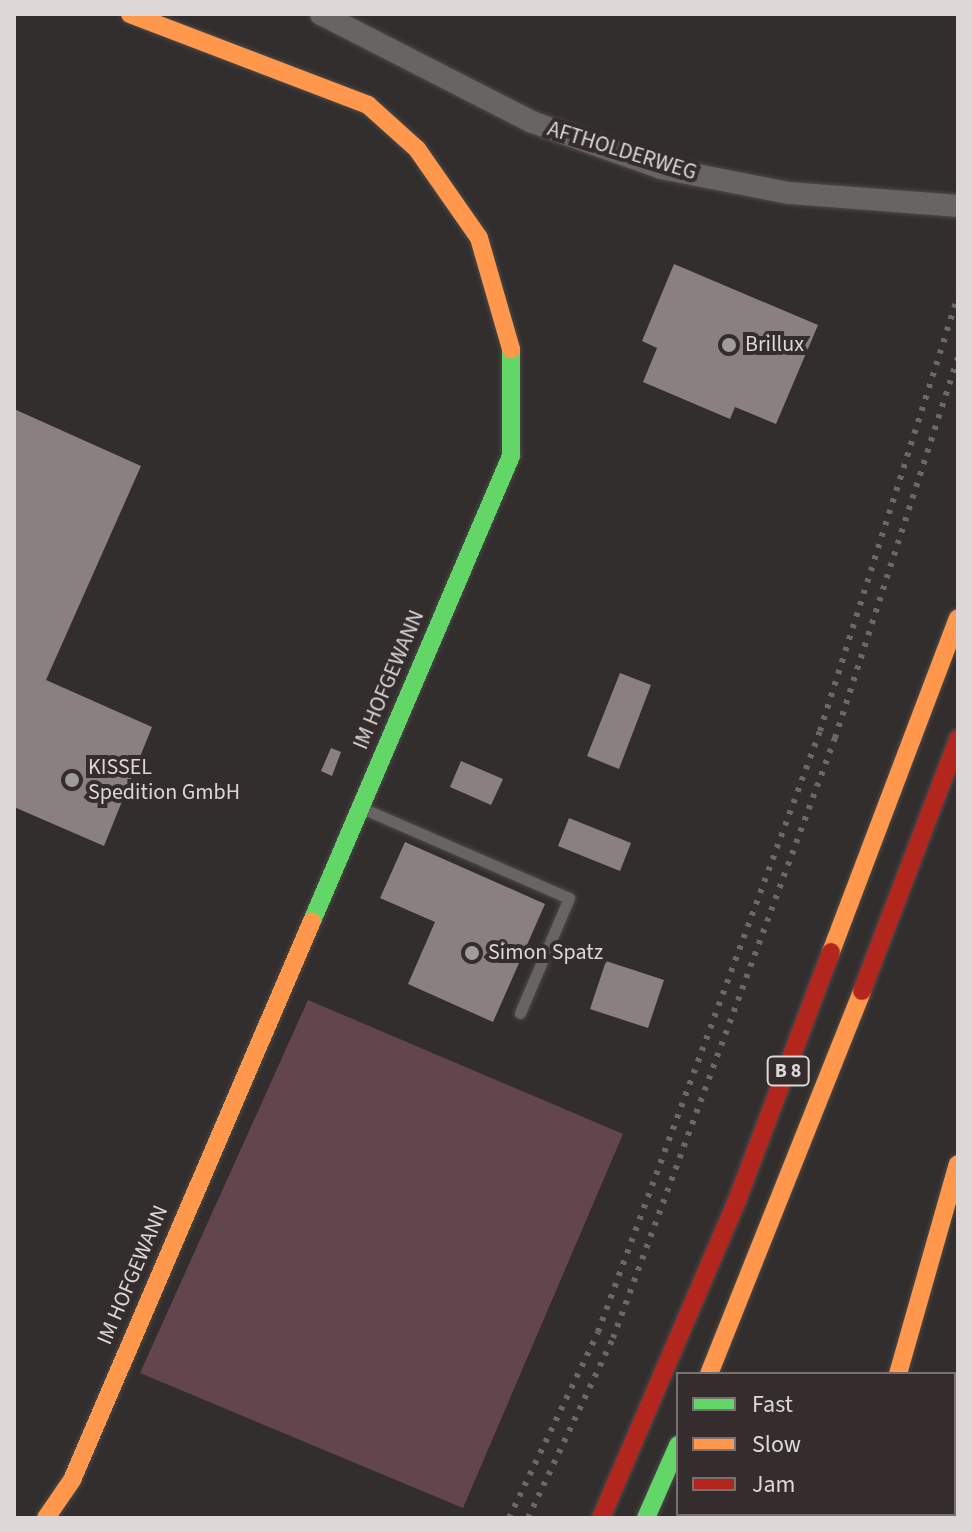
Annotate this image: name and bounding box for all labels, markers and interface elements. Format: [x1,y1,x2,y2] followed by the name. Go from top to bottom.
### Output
[544,116,700,186] street label: AFTHOLDERWEG
[745,332,804,358] place label: Brillux
[720,336,738,354] marker: Brillux
[348,606,430,754] street label: IM HOFGEWANN
[88,754,240,806] place label: KISSEL Spedition GmbH
[63,771,81,789] marker: KISSEL Spedition GmbH
[488,940,603,966] place label: Simon Spatz
[463,944,481,962] marker: Simon Spatz
[766,1055,810,1087] road number: B 8
[92,1201,174,1349] street label: IM HOFGEWANN
[676,1372,956,1516] legend
[752,1387,793,1422] text: Fast
[752,1427,801,1462] text: Slow
[752,1467,796,1502] text: Jam

